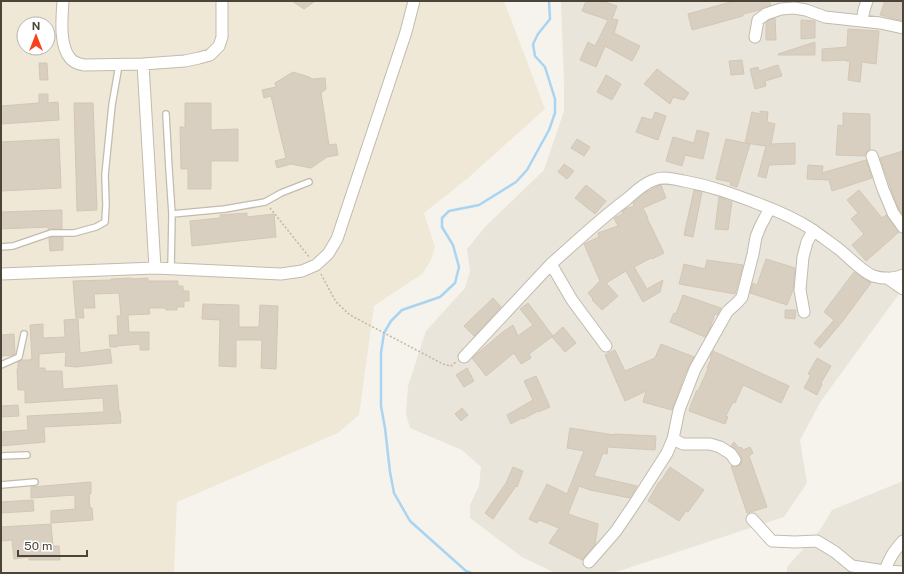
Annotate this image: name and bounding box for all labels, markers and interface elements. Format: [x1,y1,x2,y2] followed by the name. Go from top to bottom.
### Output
[16,16,56,56] north arrow
[32,20,40,32] text: N
[18,532,87,558] scale bar
[24,539,52,553] text: 50 m

